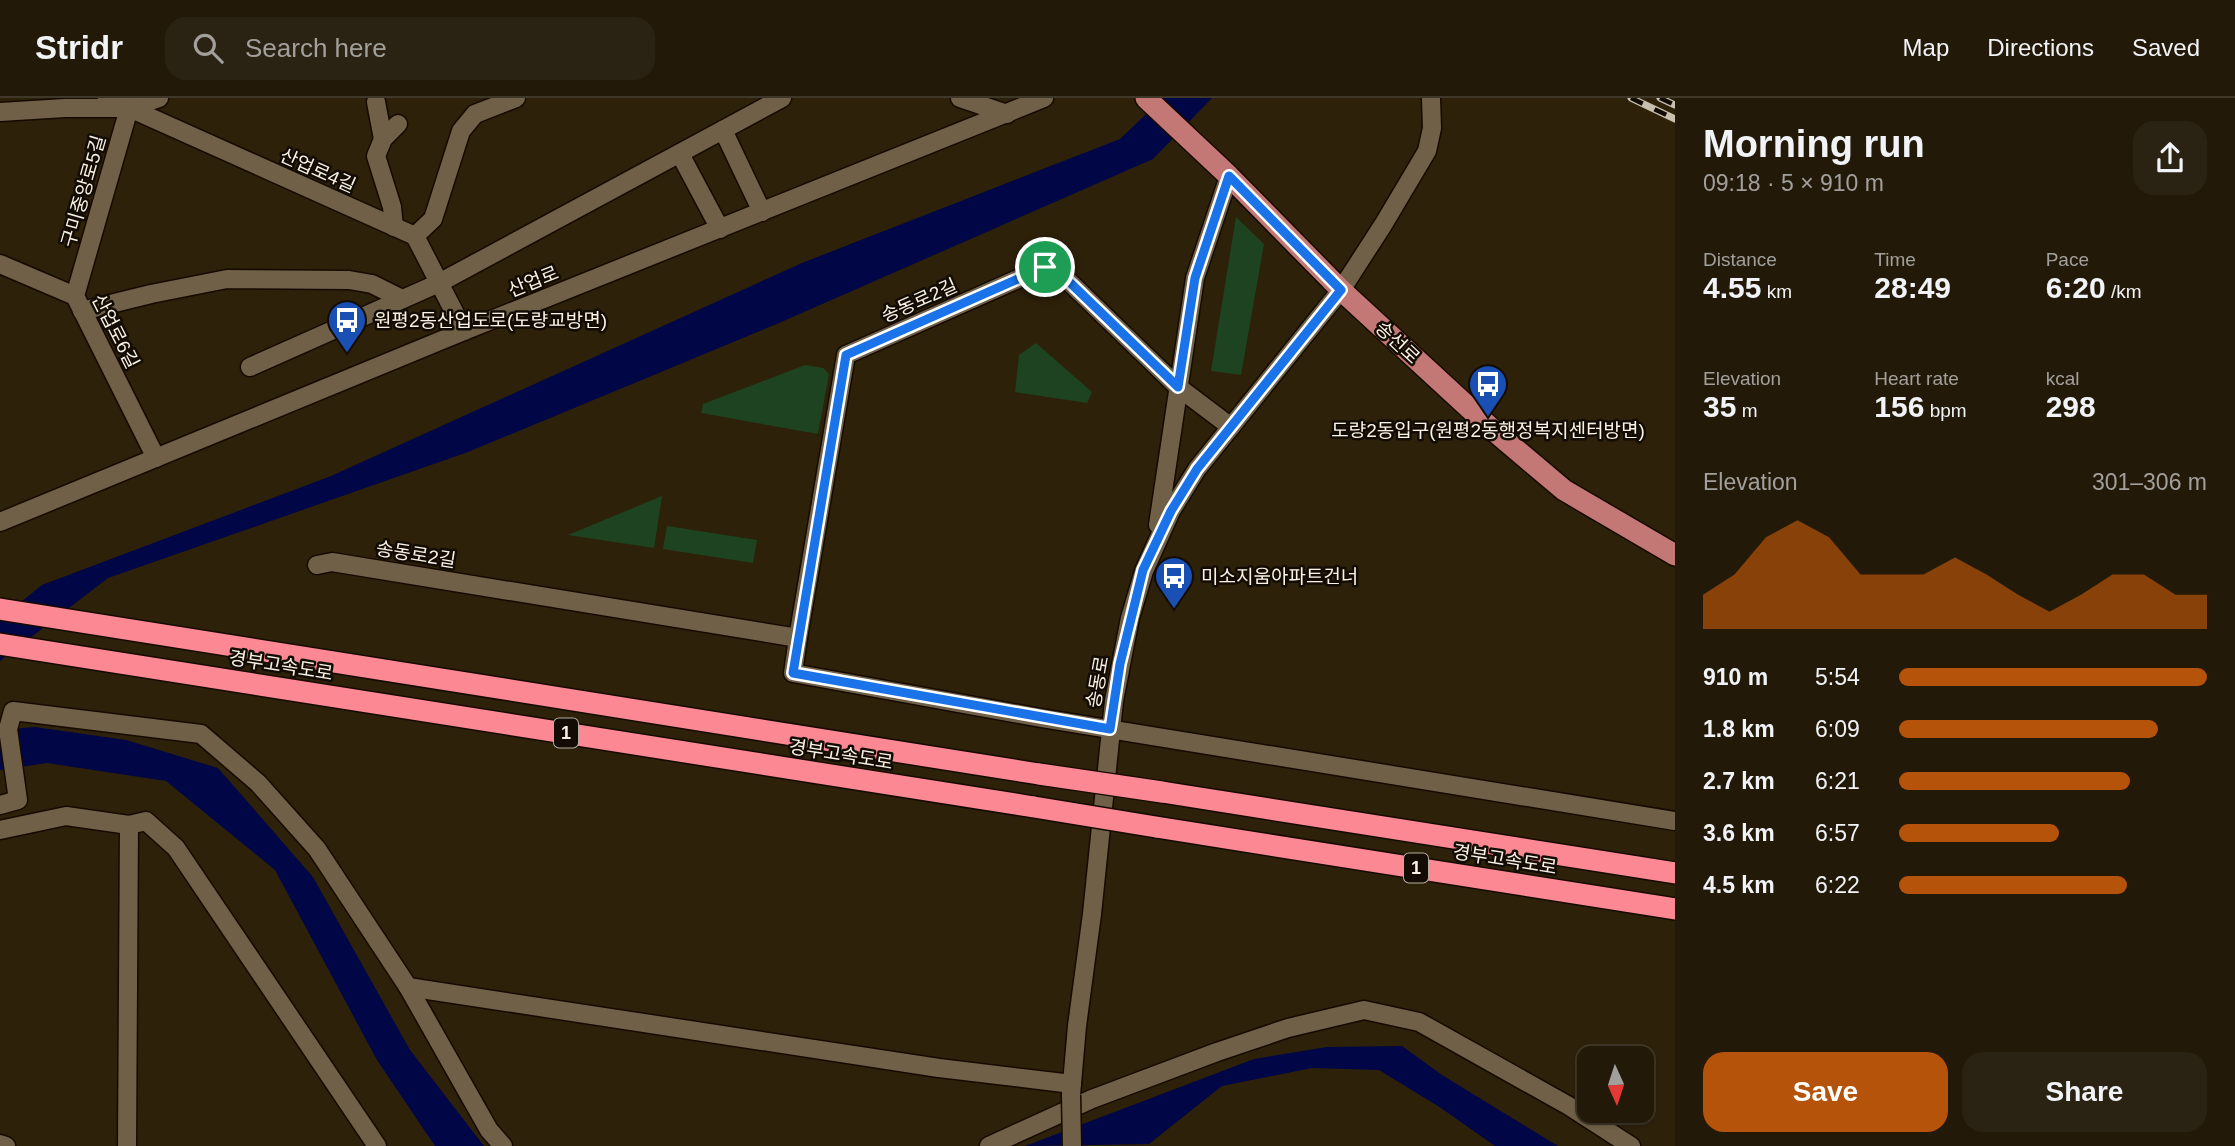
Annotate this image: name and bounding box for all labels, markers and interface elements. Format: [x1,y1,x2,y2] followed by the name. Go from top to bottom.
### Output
[165,17,655,80] search box
[35,29,123,66] text: Stridr
[189,29,227,67] icon: search
[245,33,387,63] text: Search here
[1903,34,1949,61] text: Map
[1987,34,2094,61] text: Directions
[2132,34,2200,61] text: Saved
[2133,121,2207,195] button: share
[1703,123,1925,165] text: Morning run
[57,133,109,250] street label: 구미중앙로5길
[277,144,359,196] street label: 산업로4길
[1703,170,1884,196] text: 09:18 · 5 × 910 m
[1015,237,1075,297] pin
[1026,248,1064,286] icon: arrive
[1703,249,1777,270] text: Distance
[1874,249,1916,270] text: Time
[2046,249,2089,270] text: Pace
[505,262,561,301] street label: 산업로
[1703,271,1761,304] text: 4.55
[1874,271,1951,304] text: 28:49
[2046,271,2106,304] text: 6:20
[878,274,960,326] street label: 송동로2길
[1761,281,1792,302] text: km
[2106,281,2142,302] text: /km
[88,291,143,372] street label: 산업로6길
[326,299,368,354] bus stop icon: 원평2동산업도로(도량교방면)
[374,310,607,331] place label: 원평2동산업도로(도량교방면)
[1371,317,1424,368] street label: 송선로
[1467,363,1509,418] bus stop icon: 도량2동입구(원평2동행정복지센터방면)
[1703,368,1781,389] text: Elevation
[1874,368,1959,389] text: Heart rate
[2046,368,2079,389] text: kcal
[1703,390,1736,423] text: 35
[1874,390,1924,423] text: 156
[2046,390,2096,423] text: 298
[1736,400,1757,421] text: m
[1924,400,1967,421] text: bpm
[1331,420,1645,441] place label: 도량2동입구(원평2동행정복지센터방면)
[1703,469,1798,495] text: Elevation
[2092,469,2207,495] text: 301–306 m
[375,538,457,571] street label: 송동로2길
[1153,555,1195,610] bus stop icon: 미소지움아파트건너
[1201,566,1358,587] place label: 미소지움아파트건너
[227,647,334,684] street label: 경부고속도로
[1083,654,1112,710] street label: 송동로
[1703,664,1768,690] text: 910 m
[1815,664,1860,690] text: 5:54
[1703,716,1775,742] text: 1.8 km
[1815,716,1860,742] text: 6:09
[554,718,578,748] road number: 1
[787,736,894,773] street label: 경부고속도로
[1703,768,1775,794] text: 2.7 km
[1815,768,1860,794] text: 6:21
[1703,820,1775,846] text: 3.6 km
[1815,820,1860,846] text: 6:57
[1451,841,1558,878] street label: 경부고속도로
[1404,854,1428,882] road number: 1
[1703,872,1775,898] text: 4.5 km
[1815,872,1860,898] text: 6:22
[1577,1046,1654,1124] north arrow
[1577,1046,1654,1123] map controls
[1703,1052,1948,1132] button: Save
[1962,1052,2207,1132] button: Share

